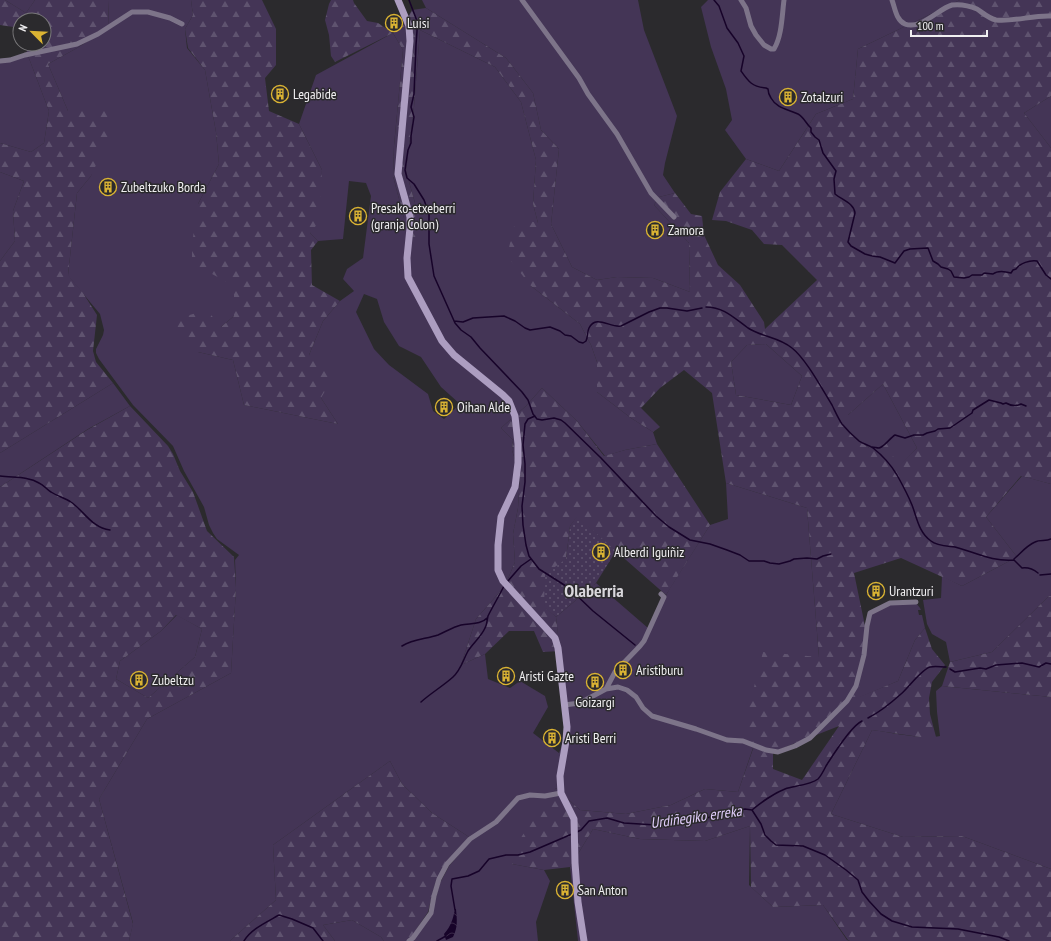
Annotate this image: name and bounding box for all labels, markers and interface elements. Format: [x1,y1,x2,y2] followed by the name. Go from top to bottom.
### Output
[12,12,52,52] north arrow
[911,12,987,38] scale bar
[384,13,404,33] building icon: Luisi
[407,14,430,32] place label: Luisi
[917,18,944,33] text: 100 m
[15,22,30,33] text: N
[270,84,290,104] building icon: Legabide
[293,85,337,103] place label: Legabide
[778,87,798,107] building icon: Zotalzuri
[801,88,843,106] place label: Zotalzuri
[98,177,118,197] building icon: Zubeltzuko Borda
[121,178,206,196] place label: Zubeltzuko Borda
[371,199,456,233] place label: Presako-etxeberri (granja Colon)
[348,206,368,226] building icon: Presako-etxeberri (granja Colon)
[645,220,665,240] building icon: Zamora
[668,221,704,239] place label: Zamora
[434,397,454,417] building icon: Oihan Alde
[457,398,510,416] place label: Oihan Alde
[591,542,611,562] building icon: Alberdi Iguiñiz
[614,543,684,561] place label: Alberdi Iguiñiz
[564,579,624,602] district label: Olaberria
[866,581,886,601] building icon: Urantzuri
[889,582,934,600] place label: Urantzuri
[613,660,633,680] building icon: Aristiburu
[636,661,683,679] place label: Aristiburu
[496,666,516,686] building icon: Aristi Gazte
[519,667,574,685] place label: Aristi Gazte
[129,670,149,690] building icon: Zubeltzu
[152,671,194,689] place label: Zubeltzu
[585,672,605,692] building icon: Goizargi
[575,693,615,711] place label: Goizargi
[542,728,562,748] building icon: Aristi Berri
[565,729,616,747] place label: Aristi Berri
[649,801,744,832] water label: Urdiñegiko erreka
[555,880,575,900] building icon: San Anton
[578,881,627,899] place label: San Anton

